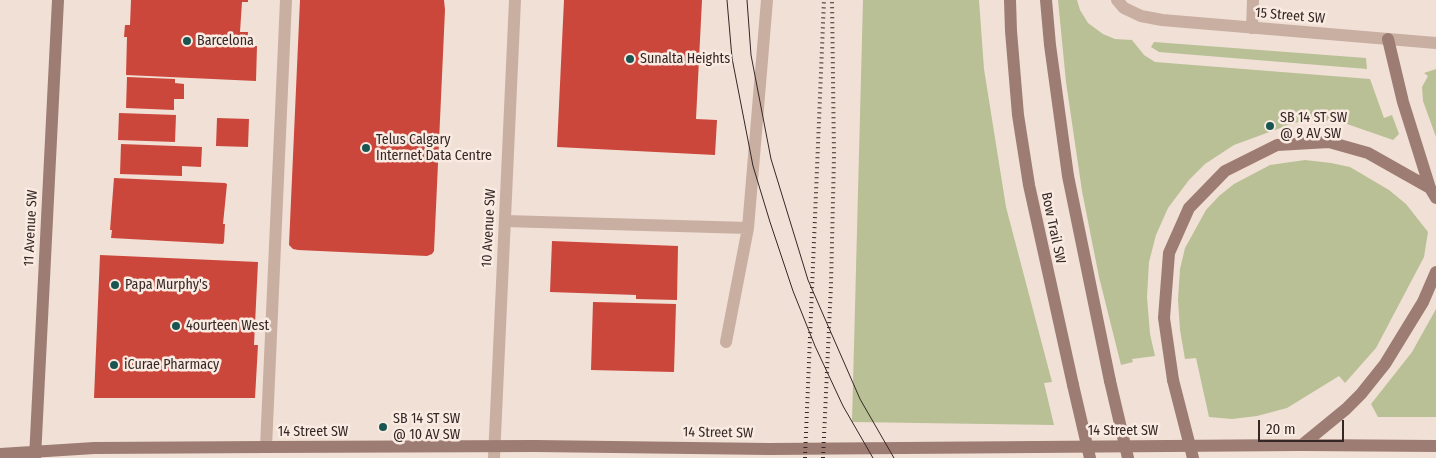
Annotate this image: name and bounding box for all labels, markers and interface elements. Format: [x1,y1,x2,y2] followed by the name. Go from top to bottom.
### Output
[1254,5,1326,27] street label: 15 Street SW
[197,33,254,49] place label: Barcelona
[181,35,193,47] marker: Barcelona
[640,51,730,67] place label: Sunalta Heights
[624,53,636,65] marker: Sunalta Heights
[1280,110,1347,142] place label: SB 14 ST SW @ 9 AV SW
[1264,120,1276,132] marker: SB 14 ST SW @ 9 AV SW
[376,132,492,164] place label: Telus Calgary Internet Data Centre
[360,142,372,154] marker: Telus Calgary Internet Data Centre
[479,188,499,268] street label: 10 Avenue SW
[21,189,41,267] street label: 11 Avenue SW
[1037,191,1069,265] street label: Bow Trail SW
[125,277,208,293] place label: Papa Murphy's
[109,279,121,291] marker: Papa Murphy's
[186,318,269,334] place label: 4ourteen West
[170,320,182,332] marker: 4ourteen West
[124,357,219,373] place label: iCurae Pharmacy
[108,359,120,371] marker: iCurae Pharmacy
[1261,410,1347,442] scale bar
[393,411,460,444] place label: SB 14 ST SW @ 10 AV SW
[1266,420,1296,438] text: 20 m
[377,421,389,433] marker: SB 14 ST SW @ 10 AV SW
[1088,423,1158,439] street label: 14 Street SW
[278,424,348,440] street label: 14 Street SW
[683,424,753,442] street label: 14 Street SW

